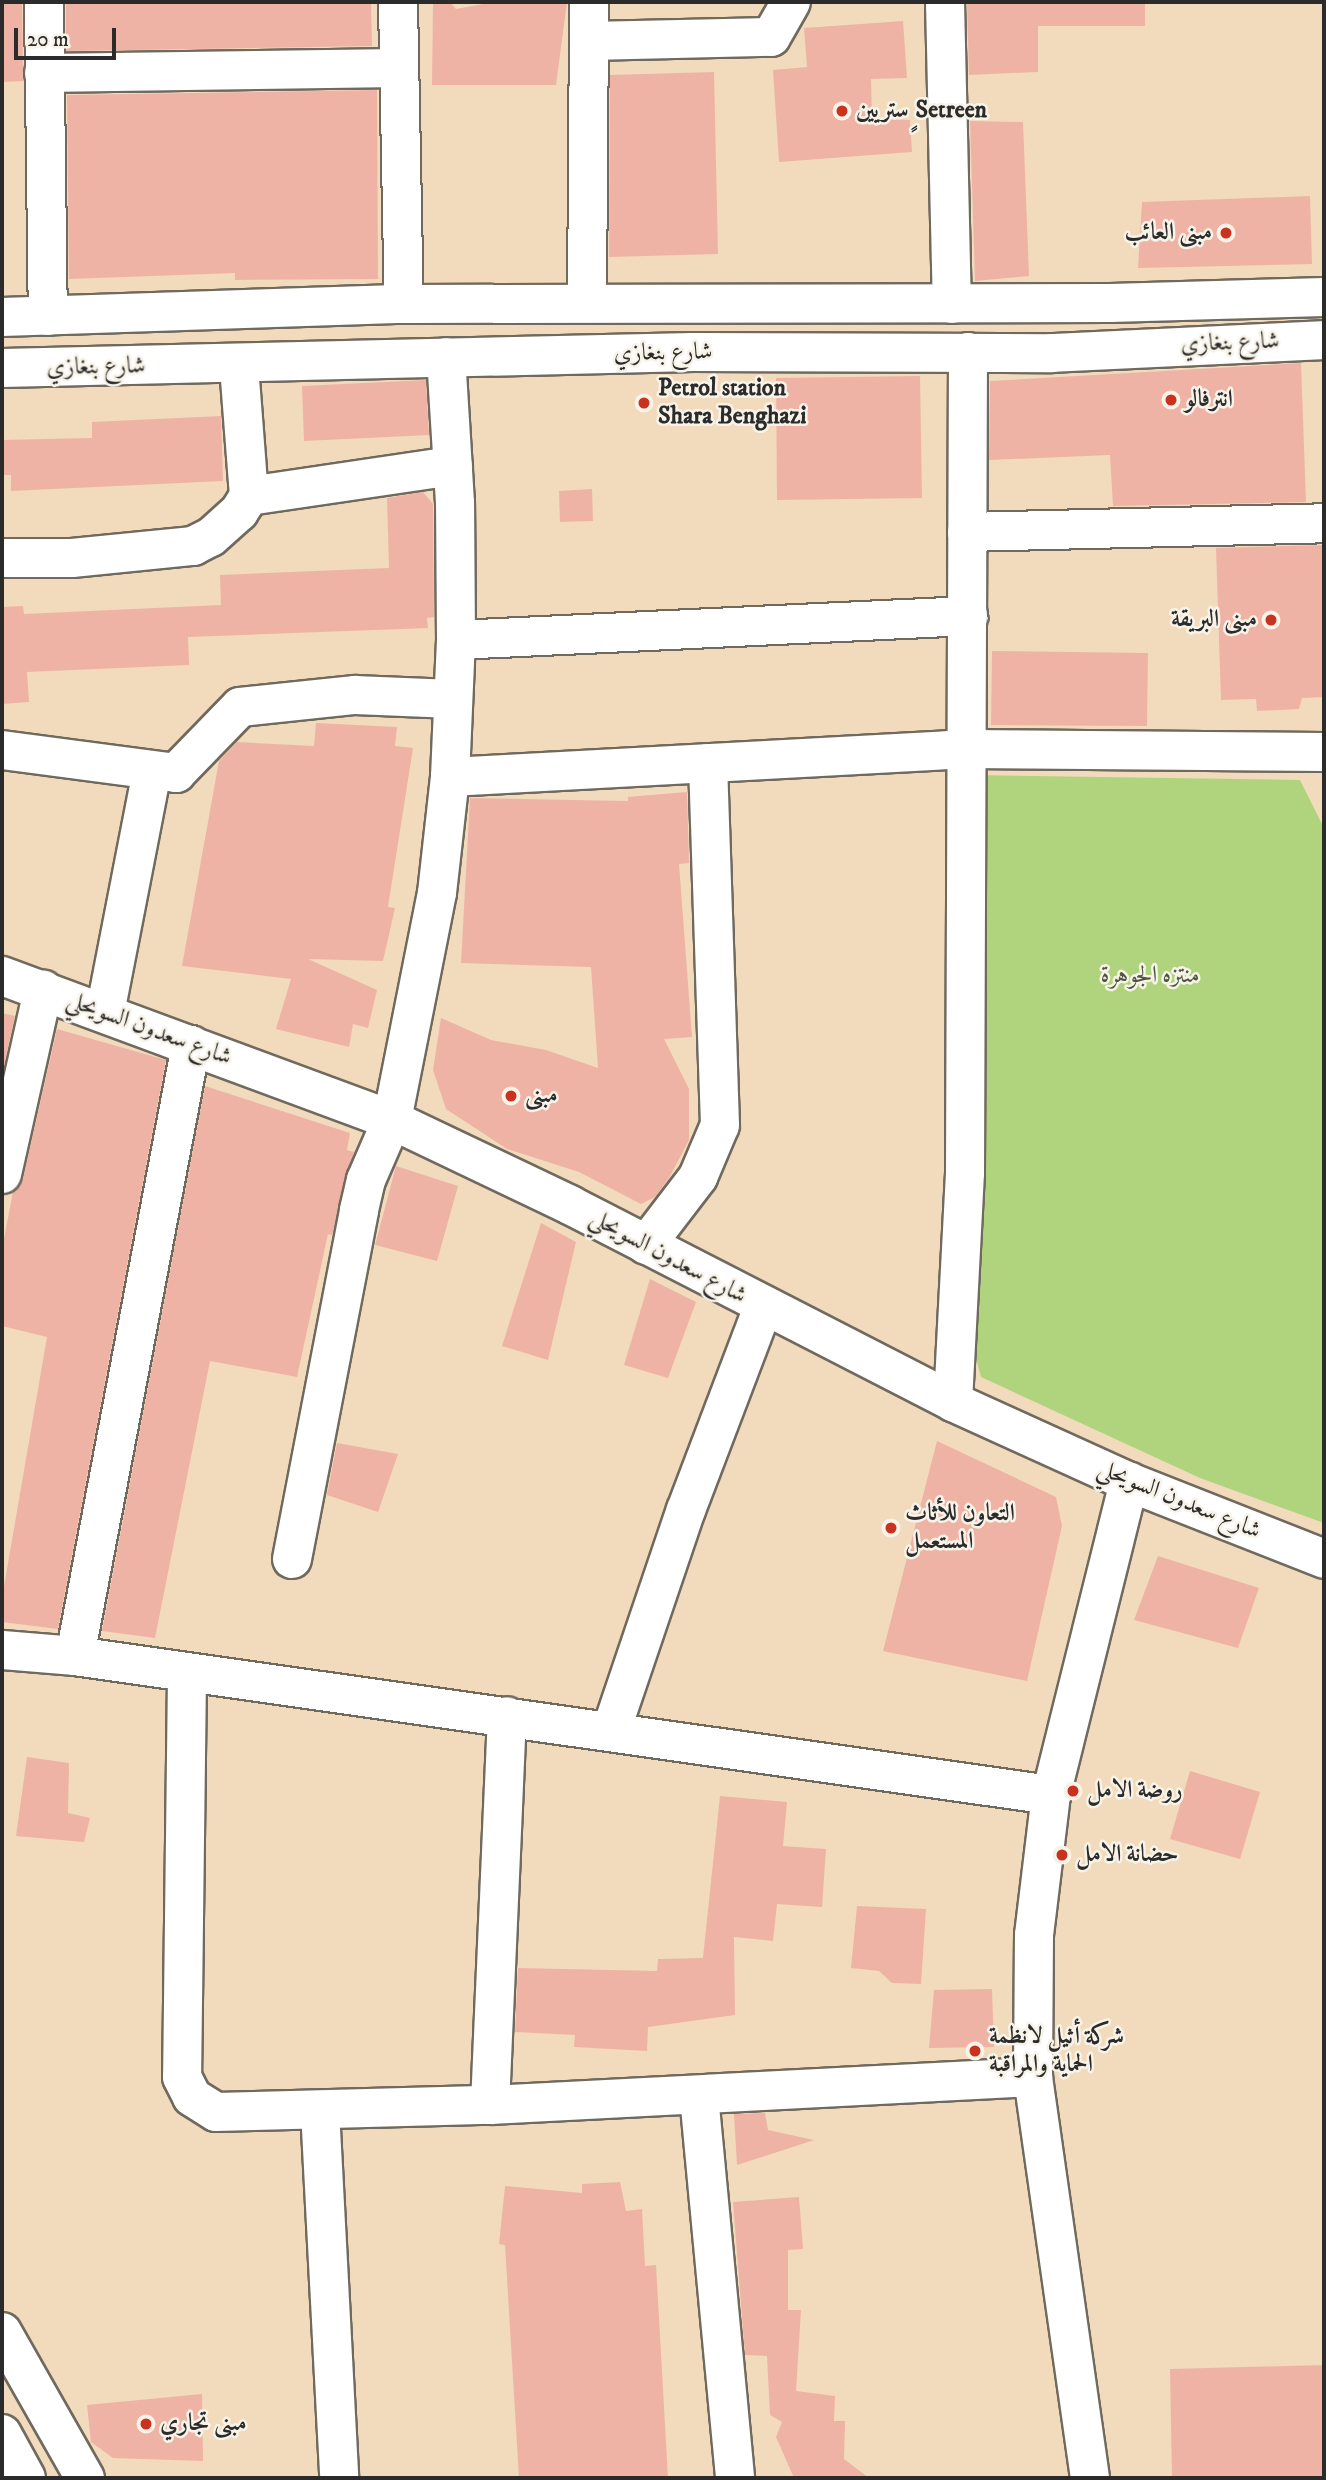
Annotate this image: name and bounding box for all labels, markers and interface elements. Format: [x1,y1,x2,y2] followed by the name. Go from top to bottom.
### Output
[18,14,119,58] scale bar
[27,27,69,53] text: 20 m
[856,97,985,125] place label: ستريين ٍSetreen
[834,103,850,119] marker: ستريين ٍSetreen
[1125,219,1212,247] place label: مبنى العائب
[1218,225,1234,241] marker: مبنى العائب
[1180,327,1280,359] street label: شارع بنغازي
[613,338,713,368] street label: شارع بنغازي
[46,352,146,382] street label: شارع بنغازي
[658,375,806,431] place label: Petrol station Shara Benghazi
[1185,386,1233,414] place label: انترفالو
[1163,392,1179,408] marker: انترفالو
[636,395,652,411] marker: Petrol station Shara Benghazi
[1171,606,1257,634] place label: مبنى البريقة
[1263,612,1279,628] marker: مبنى البريقة
[1101,962,1199,990] park label: منتزه الجوهرة
[62,986,236,1072] street label: شارع سعدون السويحلي
[525,1082,558,1110] place label: مبنى
[503,1088,519,1104] marker: مبنى
[585,1204,751,1310] street label: شارع سعدون السويحلي
[1093,1454,1265,1546] street label: شارع سعدون السويحلي
[905,1500,1015,1556] place label: التعاون للأثاث المستعمل
[883,1520,899,1536] marker: التعاون للأثاث المستعمل
[1087,1777,1183,1805] place label: روضة الامل
[1065,1783,1081,1799] marker: روضة الامل
[1076,1841,1179,1869] place label: حضانة الامل
[1054,1847,1070,1863] marker: حضانة الامل
[989,2023,1124,2079] place label: شركة أثيل لانظمة الحماية والمراقبة
[967,2043,983,2059] marker: شركة أثيل لانظمة الحماية والمراقبة
[160,2410,247,2438] place label: مبنى تجاري
[138,2416,154,2432] marker: مبنى تجاري

